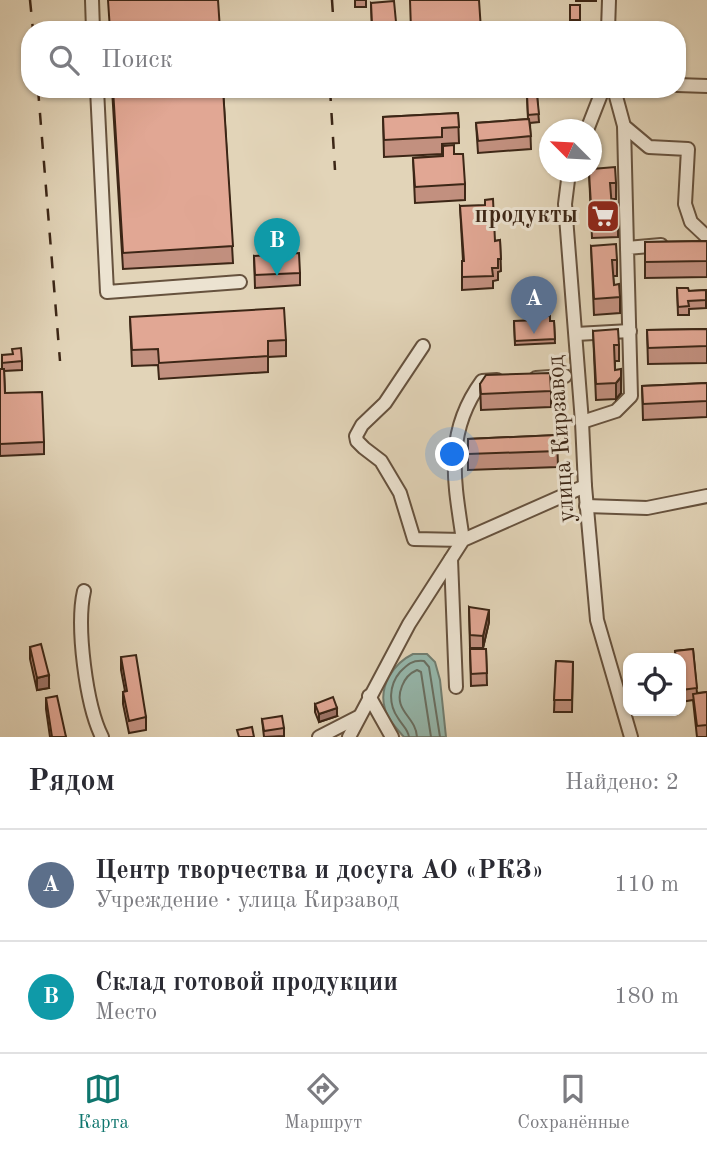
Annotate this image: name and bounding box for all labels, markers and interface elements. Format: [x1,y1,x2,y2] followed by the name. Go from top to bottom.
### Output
[21,21,686,98] search box
[45,41,83,79] icon: search
[101,47,173,73] text: Поиск
[539,119,602,182] north arrow
[584,197,622,235] supermarket icon: продукты
[475,204,578,228] place label: продукты
[254,218,300,276] pin: B
[511,276,557,334] pin: A
[544,354,580,523] street label: улица Кирзавод
[435,437,469,471] your location
[623,653,686,716] map controls
[623,653,686,716] button: locate
[28,767,115,797] text: Рядом
[565,771,679,794] text: Найдено: 2
[95,858,544,884] text: Центр творчества и досуга АО «РКЗ»
[42,873,60,896] text: A
[614,873,679,896] text: 110 m
[95,889,399,912] text: Учреждение · улица Кирзавод
[95,970,398,996] text: Склад готовой продукции
[43,985,59,1008] text: B
[614,985,679,1008] text: 180 m
[95,1001,157,1024] text: Место
[78,1070,129,1135] tab: Карта
[284,1070,362,1135] tab: Маршрут
[517,1070,629,1135] tab: Сохранённые

